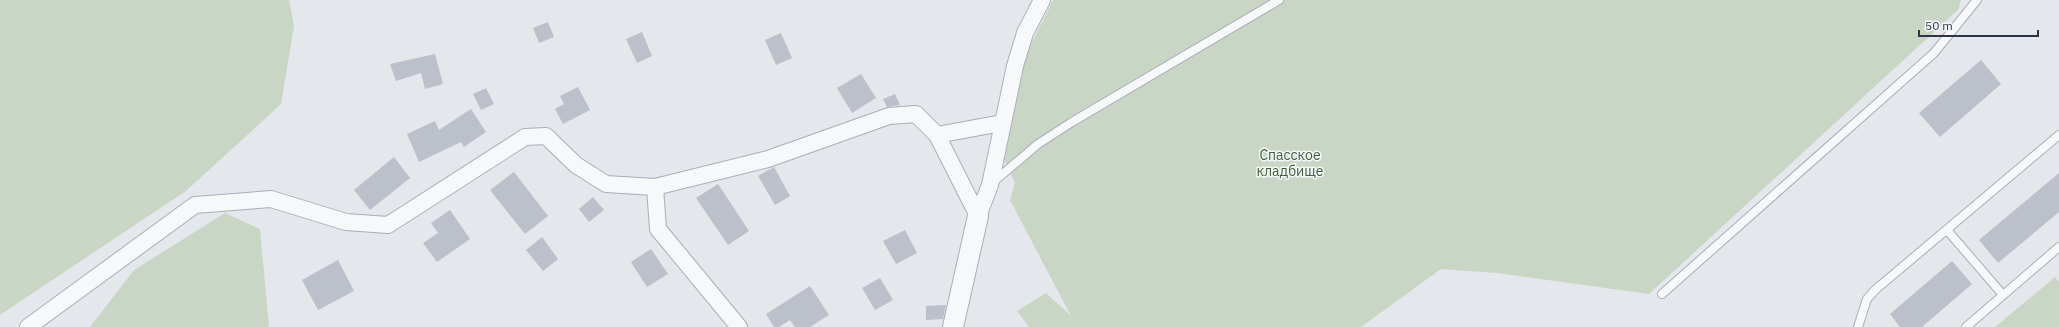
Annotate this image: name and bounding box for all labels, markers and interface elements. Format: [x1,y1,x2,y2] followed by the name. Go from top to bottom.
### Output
[1919,12,2038,38] scale bar
[1925,18,1953,33] text: 50 m
[1256,146,1324,180] park label: Спасское кладбище

